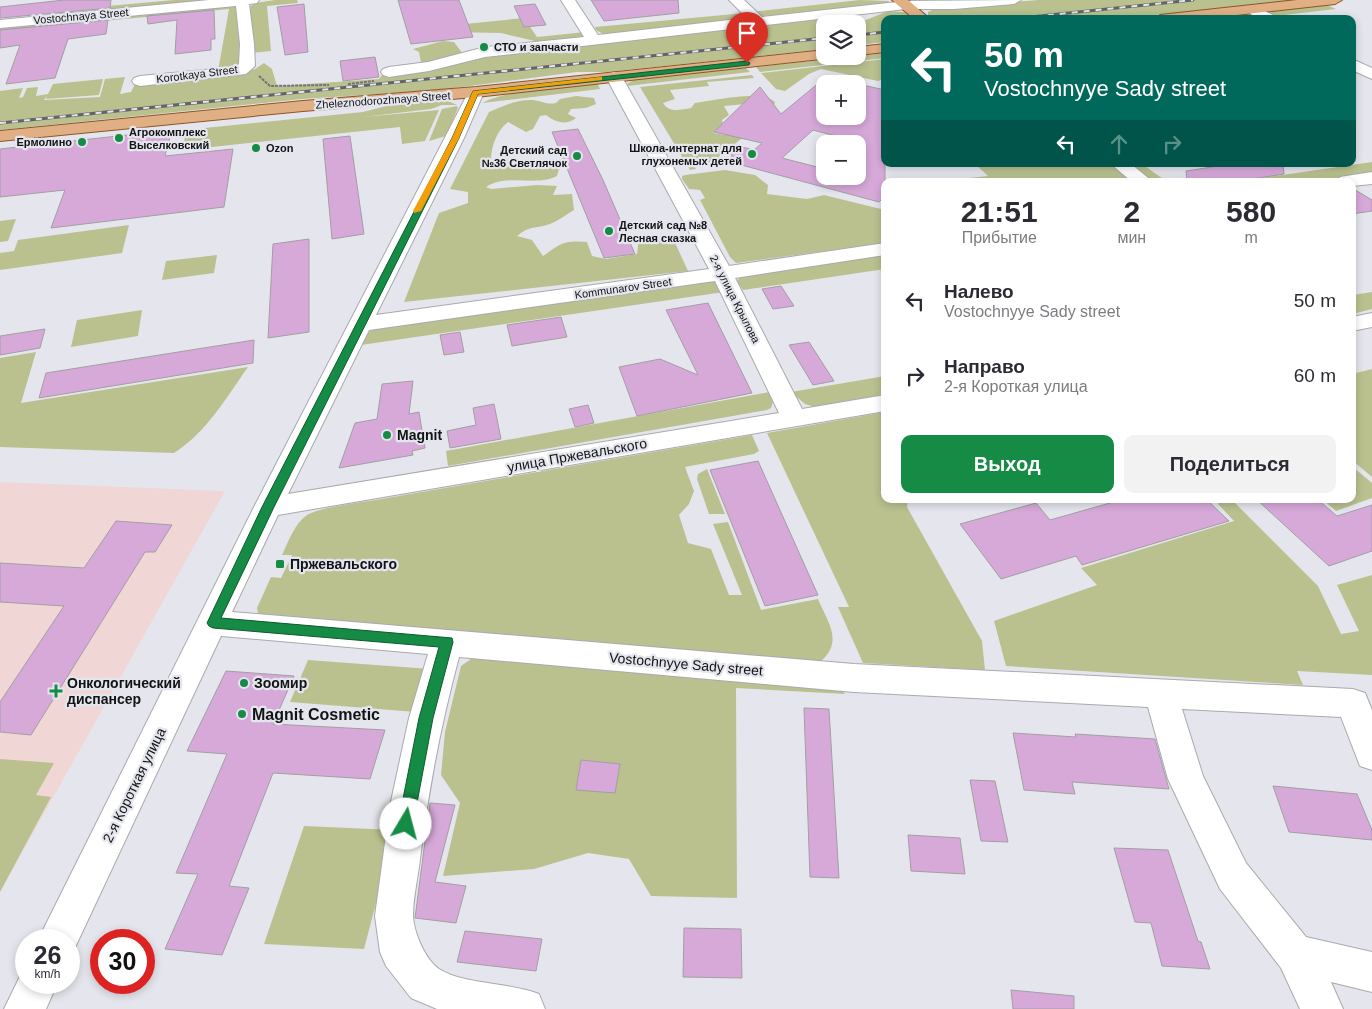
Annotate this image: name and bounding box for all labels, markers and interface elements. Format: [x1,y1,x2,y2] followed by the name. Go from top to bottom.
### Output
[33,6,129,26] street label: Vostochnaya Street
[726,12,768,63] pin
[816,15,866,185] map controls
[816,15,866,65] button: layers
[733,19,761,47] icon: arrive
[901,35,966,100] icon: left
[984,35,1064,74] text: 50 m
[478,41,490,53] marker: СТО и запчасти
[494,41,578,53] place label: СТО и запчасти
[156,63,238,85] street label: Korotkaya Street
[816,75,866,125] button: +
[984,76,1226,101] text: Vostochnyye Sady street
[315,89,451,111] street label: Zheleznodorozhnaya Street
[129,126,209,151] place label: Агрокомплекс Выселковский
[1052,130,1080,158] icon: left
[1105,130,1133,158] icon: ahead
[1158,130,1186,158] icon: right
[113,132,125,144] marker: Агрокомплекс Выселковский
[816,135,866,185] button: −
[17,136,72,148] place label: Ермолино
[76,136,88,148] marker: Ермолино
[250,142,262,154] marker: Ozon
[266,142,294,154] place label: Ozon
[629,142,742,167] place label: Школа-интернат для глухонемых детей
[482,144,567,169] place label: Детский сад №36 Светлячок
[746,148,758,160] marker: Школа-интернат для глухонемых детей
[571,150,583,162] marker: Детский сад №36 Светлячок
[961,195,1038,228] text: 21:51
[1123,195,1140,228] text: 2
[1226,195,1276,228] text: 580
[619,219,707,244] place label: Детский сад №8 Лесная сказка
[603,225,615,237] marker: Детский сад №8 Лесная сказка
[962,229,1037,246] text: Прибытие
[1117,229,1146,246] text: мин
[1244,229,1258,246] text: m
[708,253,763,346] street label: 2-я улица Крылова
[574,275,672,301] street label: Kommunarov Street
[944,281,1014,302] text: Налево
[901,287,929,315] icon: left
[1294,290,1336,311] text: 50 m
[944,303,1120,320] text: Vostochnyye Sady street
[944,356,1025,377] text: Направо
[901,362,929,390] icon: right
[1294,365,1336,386] text: 60 m
[944,378,1088,395] text: 2-я Короткая улица
[397,427,442,443] place label: Magnit
[381,429,393,441] marker: Magnit
[506,435,648,475] street label: улица Пржевальского
[901,435,1114,493] button: Выход
[1124,435,1336,493] button: Поделиться
[290,556,397,572] place label: Пржевальского
[274,558,286,570] marker: Пржевальского
[609,649,764,679] street label: Vostochnyye Sady street
[67,675,181,707] place label: Онкологический диспансер
[254,675,307,691] place label: Зоомир
[238,677,250,689] marker: Зоомир
[49,684,63,698] marker: Онкологический диспансер
[252,706,380,723] place label: Magnit Cosmetic
[236,708,248,720] marker: Magnit Cosmetic
[99,725,169,845] street label: 2-я Короткая улица
[379,797,431,849] position arrow
[90,929,155,994] speed limit sign: 30
[34,941,61,969] text: 26
[34,967,61,981] text: km/h

